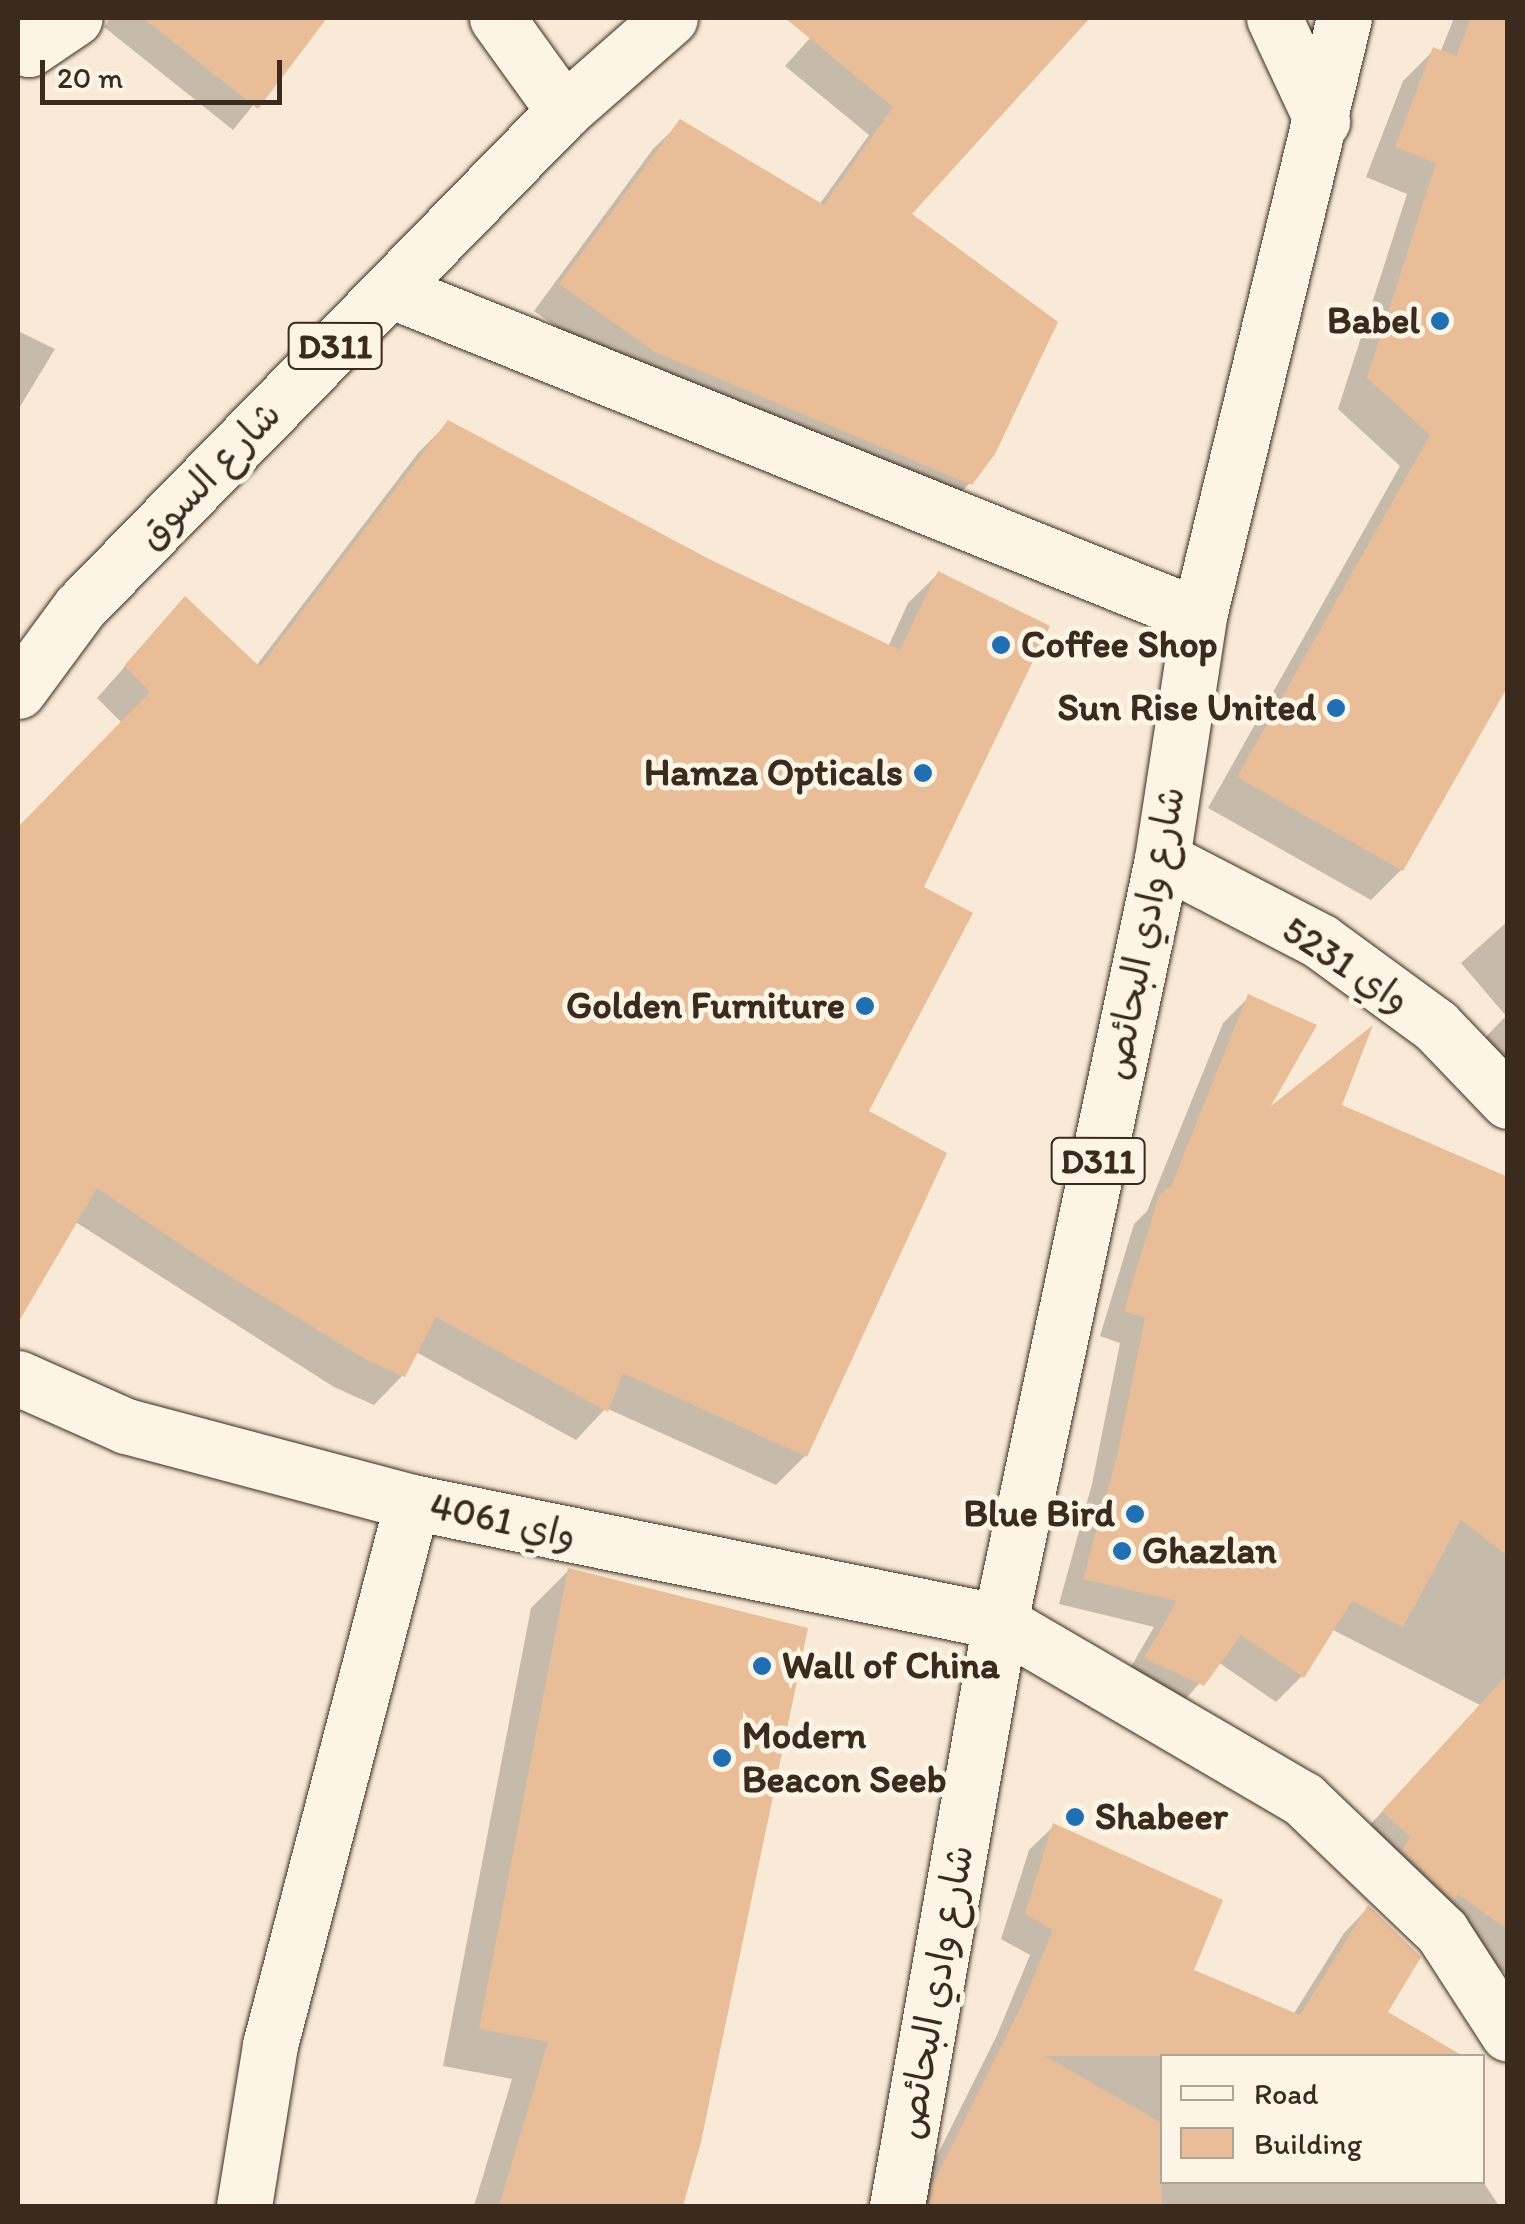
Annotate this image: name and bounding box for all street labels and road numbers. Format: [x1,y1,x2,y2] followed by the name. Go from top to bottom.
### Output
[288,316,382,376] road number: D311
[128,392,290,558] street label: شارع السوق
[1093,783,1195,1083] street label: شارع وادي البحائص
[1274,907,1418,1023] street label: واي 5231
[1050,1131,1146,1191] road number: D311
[426,1483,580,1559] street label: واي 4061
[887,1841,983,2143] street label: شارع وادي البحائص

